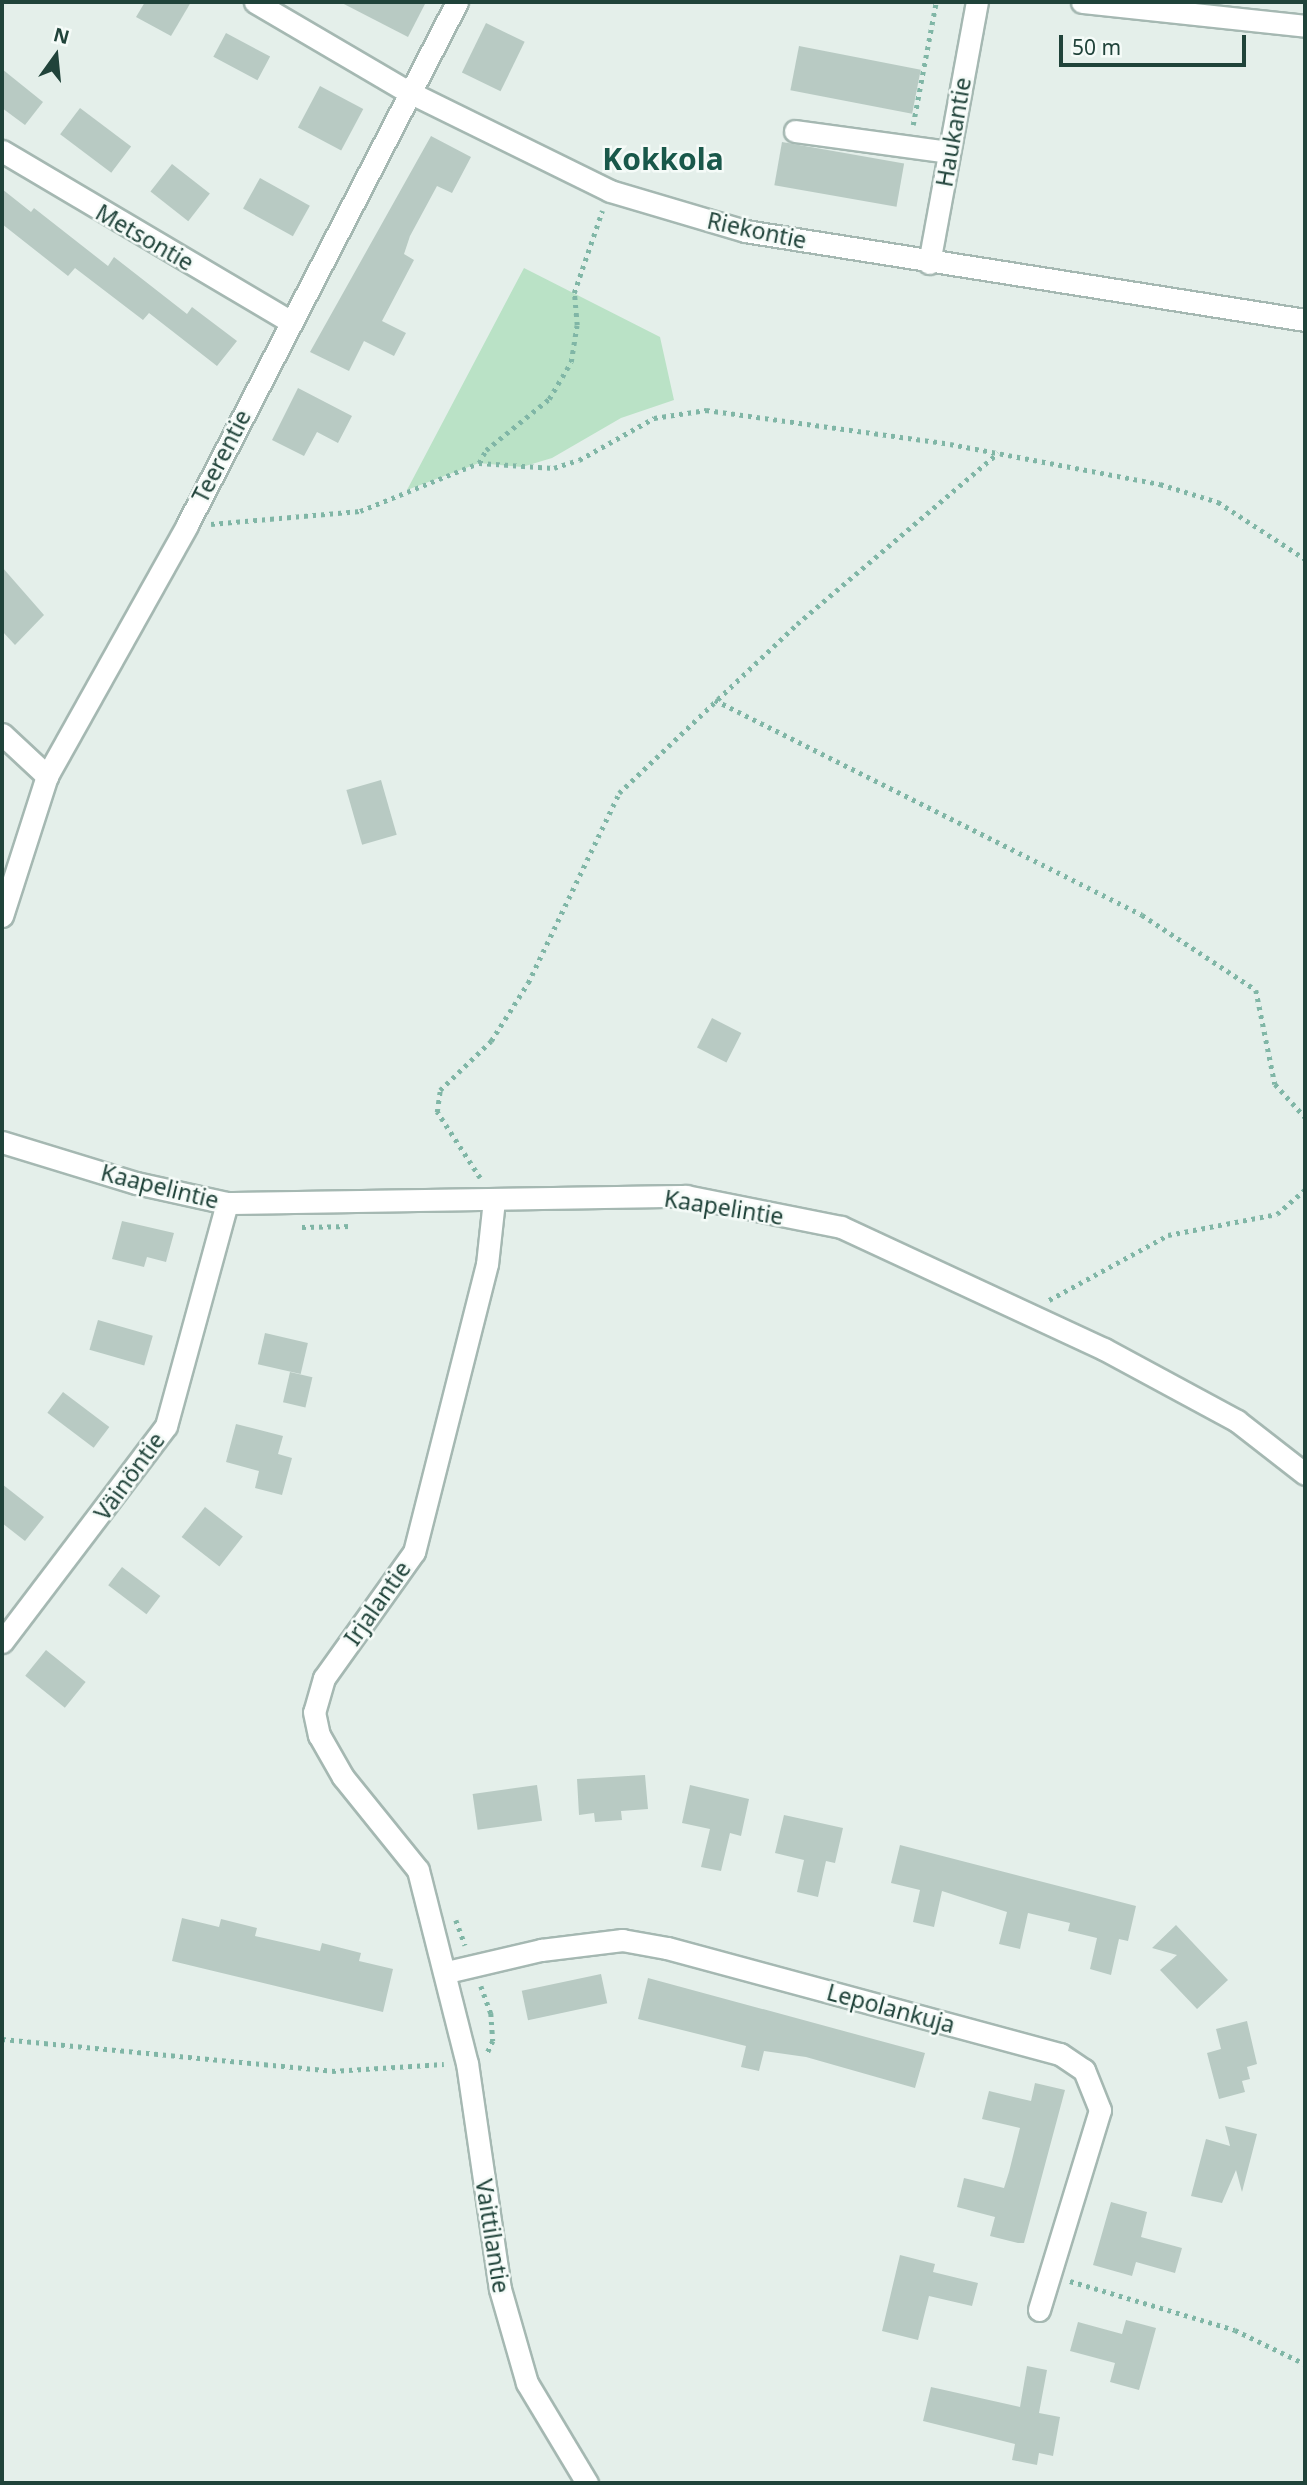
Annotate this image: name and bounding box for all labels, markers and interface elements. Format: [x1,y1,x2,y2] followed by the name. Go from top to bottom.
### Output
[21,21,91,91] north arrow
[51,21,72,50] text: N
[1062,21,1249,65] scale bar
[1072,33,1121,61] text: 50 m
[930,75,976,189] street label: Haukantie
[602,141,724,177] district label: Kokkola
[91,198,199,276] street label: Metsontie
[705,206,809,254] street label: Riekontie
[186,405,256,507] street label: Teerentie
[98,1158,222,1214] street label: Kaapelintie
[662,1184,786,1230] street label: Kaapelintie
[88,1427,170,1525] street label: Väinöntie
[338,1556,416,1650] street label: Irjalantie
[824,1978,958,2038] street label: Lepolankuja
[470,2177,516,2295] street label: Vaittilantie

